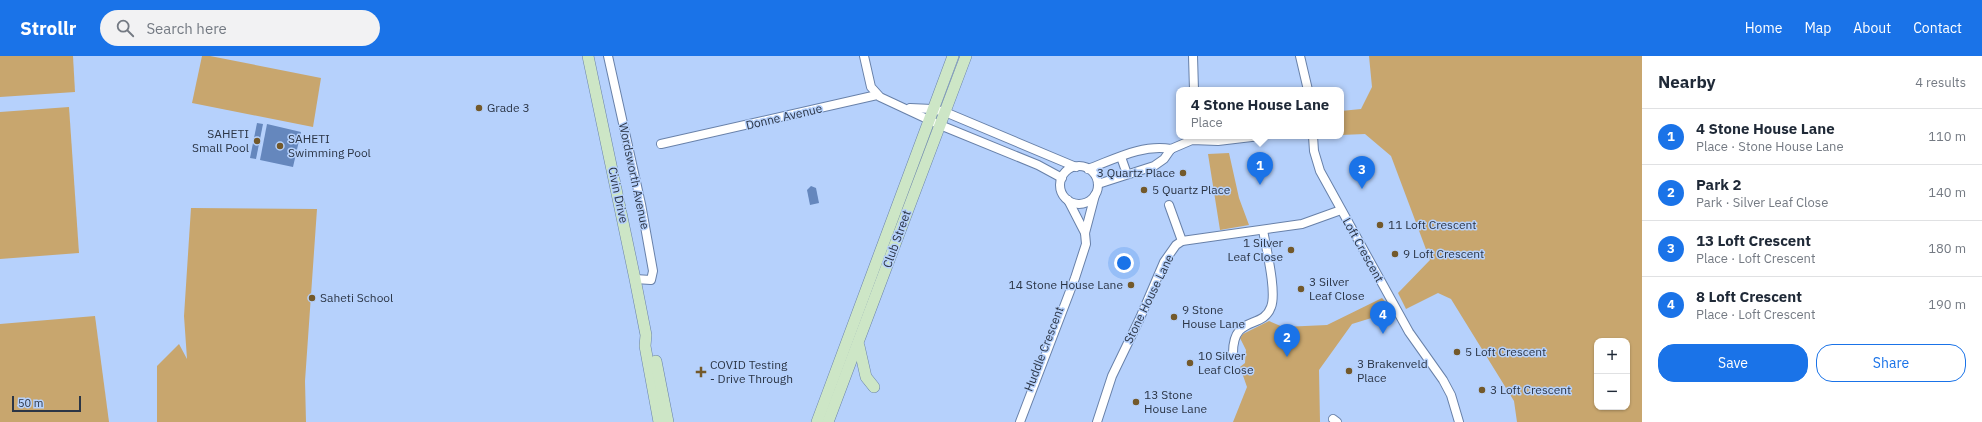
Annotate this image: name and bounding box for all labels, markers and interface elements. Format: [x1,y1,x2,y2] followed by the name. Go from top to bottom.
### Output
[100,10,380,46] search box
[20,16,76,40] text: Strollr
[114,17,136,39] icon: search
[146,19,227,38] text: Search here
[1745,19,1782,37] text: Home
[1804,19,1831,37] text: Map
[1853,19,1891,37] text: About
[1913,19,1962,37] text: Contact
[1658,71,1716,93] text: Nearby
[1915,74,1966,91] text: 4 results
[1176,87,1344,139] popup
[1191,95,1329,114] text: 4 Stone House Lane
[487,100,530,115] place label: Grade 3
[744,100,824,133] street label: Donne Avenue
[474,103,484,113] marker: Grade 3
[1191,114,1223,131] text: Place
[1696,119,1835,138] text: 4 Stone House Lane
[616,121,653,231] street label: Wordsworth Avenue
[192,126,249,155] place label: SAHETI Small Pool
[1667,128,1675,145] text: 1
[1928,128,1966,145] text: 110 m
[288,131,371,160] place label: SAHETI Swimming Pool
[252,136,262,146] marker: SAHETI Small Pool
[1696,138,1844,155] text: Place · Stone House Lane
[275,141,285,151] marker: SAHETI Swimming Pool
[1247,152,1273,185] pin: 1
[1349,156,1375,189] pin: 3
[1097,165,1175,180] place label: 3 Quartz Place
[605,166,632,225] street label: Civin Drive
[1178,168,1188,178] marker: 3 Quartz Place
[1696,175,1741,194] text: Park 2
[1152,182,1231,197] place label: 5 Quartz Place
[1667,184,1675,201] text: 2
[1928,184,1966,201] text: 140 m
[1139,185,1149,195] marker: 5 Quartz Place
[1696,194,1828,211] text: Park · Silver Leaf Close
[879,208,914,270] street label: Club Street
[1340,215,1387,285] street label: Loft Crescent
[1388,217,1477,232] place label: 11 Loft Crescent
[1375,220,1385,230] marker: 11 Loft Crescent
[1696,231,1811,250] text: 13 Loft Crescent
[1228,235,1284,264] place label: 1 Silver Leaf Close
[1667,240,1675,257] text: 3
[1928,240,1966,257] text: 180 m
[1286,245,1296,255] marker: 1 Silver Leaf Close
[1403,246,1484,261] place label: 9 Loft Crescent
[1390,249,1400,259] marker: 9 Loft Crescent
[1696,250,1816,267] text: Place · Loft Crescent
[1121,251,1177,346] street label: Stone House Lane
[1114,253,1134,273] your location
[1309,274,1365,303] place label: 3 Silver Leaf Close
[1009,277,1123,292] place label: 14 Stone House Lane
[1126,280,1136,290] marker: 14 Stone House Lane
[1296,284,1306,294] marker: 3 Silver Leaf Close
[1696,287,1802,306] text: 8 Loft Crescent
[320,290,393,305] place label: Saheti School
[307,293,317,303] marker: Saheti School
[1667,296,1675,313] text: 4
[1928,296,1966,313] text: 190 m
[1370,301,1396,334] pin: 4
[1182,302,1246,331] place label: 9 Stone House Lane
[1020,304,1067,393] street label: Huddle Crescent
[1696,306,1816,323] text: Place · Loft Crescent
[1169,312,1179,322] marker: 9 Stone House Lane
[1274,324,1300,357] pin: 2
[1594,338,1630,410] map controls
[1594,338,1630,374] button: +
[1465,344,1546,359] place label: 5 Loft Crescent
[1658,344,1808,382] button: Save
[1816,344,1966,382] button: Share
[1452,347,1462,357] marker: 5 Loft Crescent
[1198,348,1254,377] place label: 10 Silver Leaf Close
[1357,356,1428,385] place label: 3 Brakenveld Place
[710,357,793,386] place label: COVID Testing - Drive Through
[1185,358,1195,368] marker: 10 Silver Leaf Close
[695,366,707,378] marker: COVID Testing - Drive Through
[1344,366,1354,376] marker: 3 Brakenveld Place
[1594,374,1630,410] button: −
[1490,382,1571,397] place label: 3 Loft Crescent
[1477,385,1487,395] marker: 3 Loft Crescent
[1144,387,1208,416] place label: 13 Stone House Lane
[12,394,81,413] scale bar
[18,396,43,410] text: 50 m
[1131,397,1141,407] marker: 13 Stone House Lane

